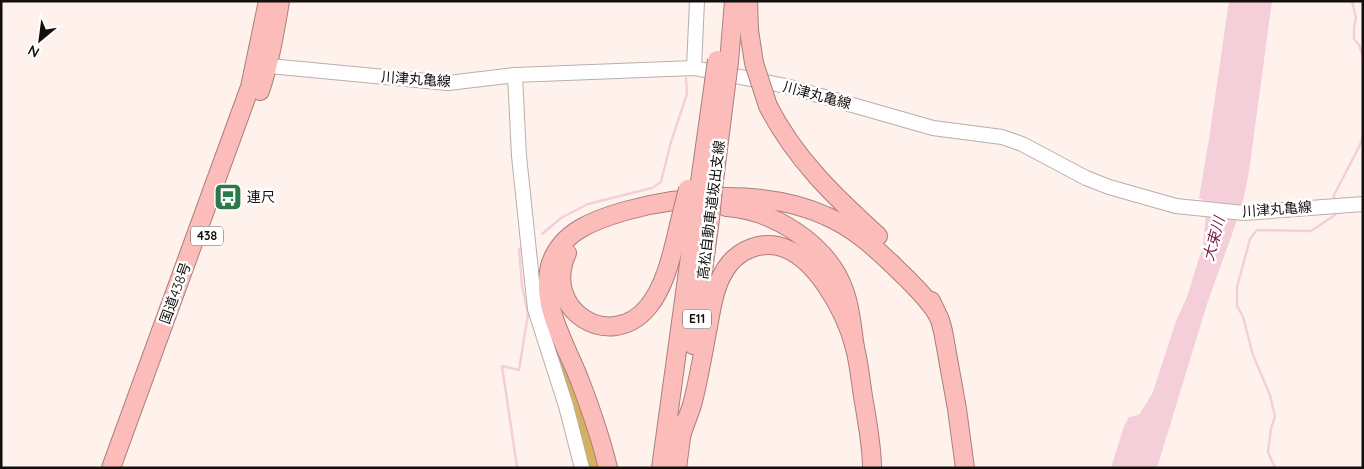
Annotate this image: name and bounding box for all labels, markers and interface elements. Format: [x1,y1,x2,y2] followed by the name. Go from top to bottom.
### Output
[15,15,65,65] north arrow
[25,41,43,62] text: N
[380,68,452,90] street label: 川津丸亀線
[781,77,853,113] street label: 川津丸亀線
[694,139,728,281] street label: 高松自動車道坂出支線
[213,182,243,212] bus stop icon: 連尺
[247,188,275,206] place label: 連尺
[1241,198,1313,220] street label: 川津丸亀線
[1199,213,1229,263] water label: 大束川
[191,227,223,246] road number: 438
[156,260,194,326] street label: 国道438号
[683,310,711,328] road number: E11

